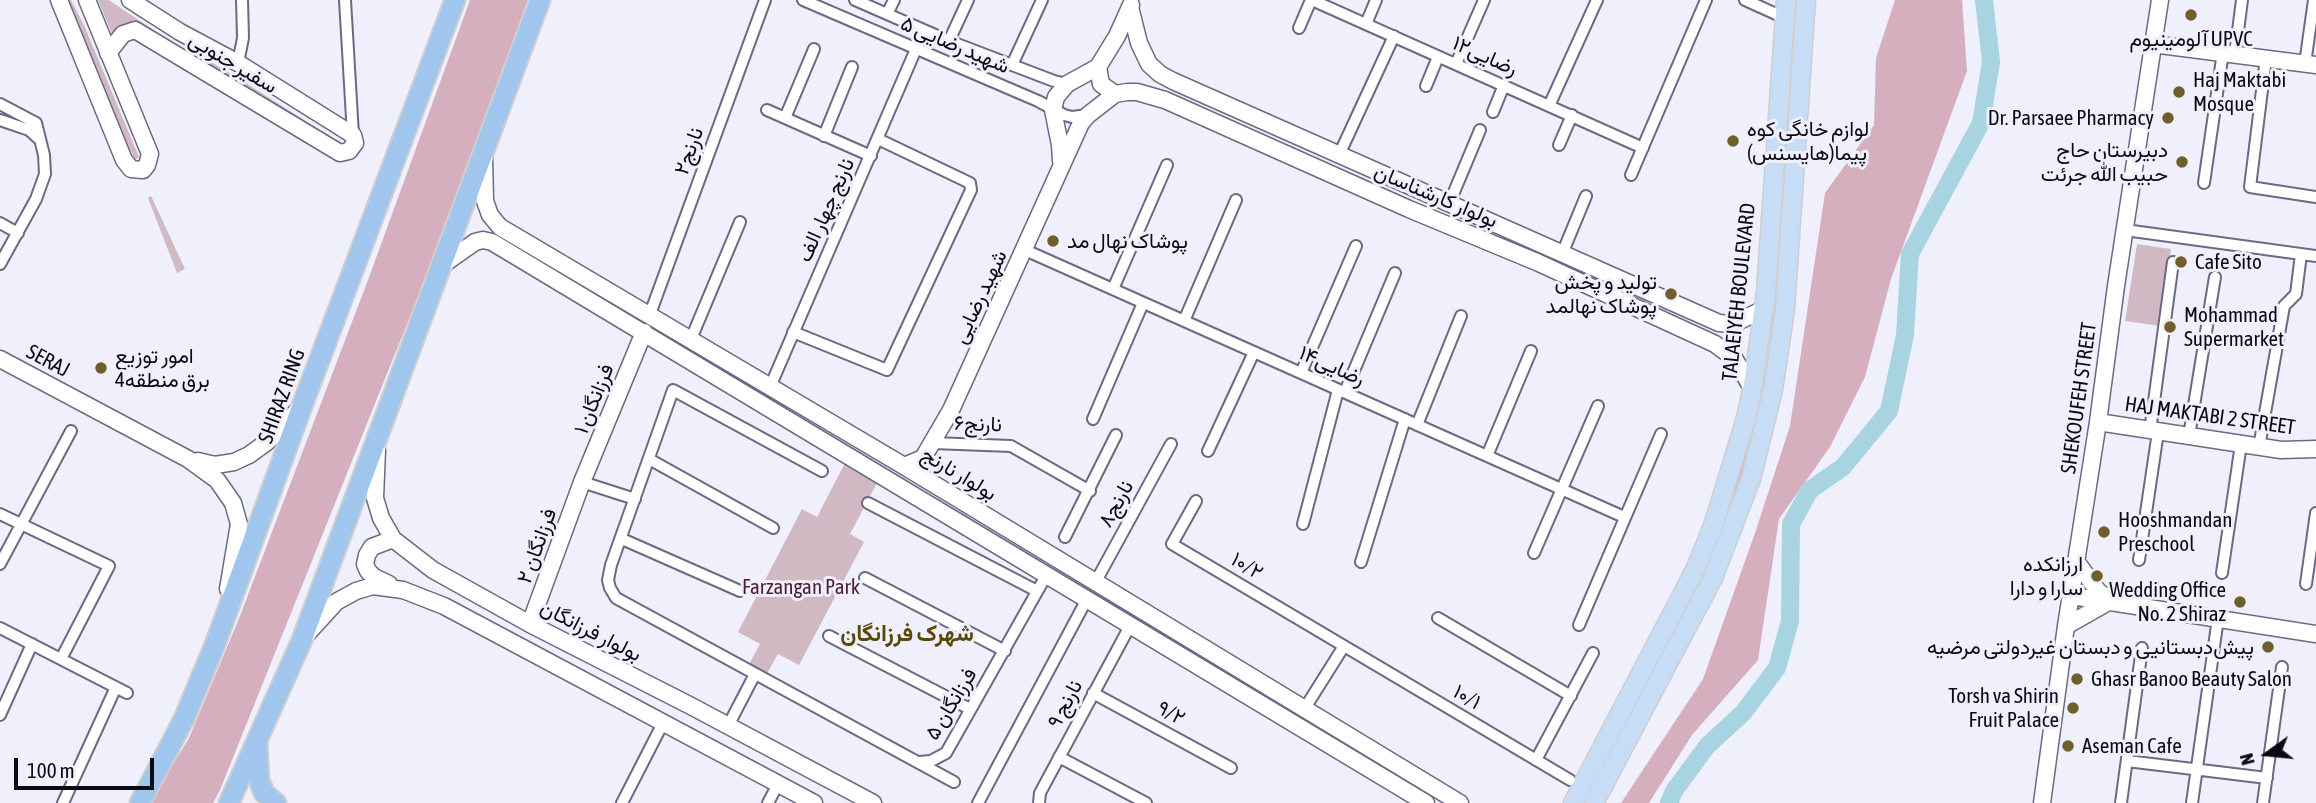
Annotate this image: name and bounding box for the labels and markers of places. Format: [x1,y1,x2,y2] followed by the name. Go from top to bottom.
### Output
[2183,7,2199,23] marker: آلومینیوم UPVC
[2129,26,2253,52] place label: آلومینیوم UPVC
[2193,67,2286,117] place label: Haj Maktabi Mosque
[2171,84,2187,100] marker: Haj Maktabi Mosque
[1988,105,2154,131] place label: Dr. Parsaee Pharmacy
[2160,110,2176,126] marker: Dr. Parsaee Pharmacy
[1747,116,1869,166] place label: لوازم خانگی کوه پیما(هایسنس)
[1725,133,1741,149] marker: لوازم خانگی کوه پیما(هایسنس)
[2041,137,2168,187] place label: دبیرستان حاج حبیب الله جرئت
[2174,154,2190,170] marker: دبیرستان حاج حبیب الله جرئت
[1067,228,1188,254] place label: پوشاک نهال مد
[1045,233,1061,249] marker: پوشاک نهال مد
[2195,249,2262,275] place label: Cafe Sito
[2173,254,2189,270] marker: Cafe Sito
[1545,269,1657,319] place label: تولید و پخش پوشاک نهالمد
[1663,286,1679,302] marker: تولید و پخش پوشاک نهالمد
[2184,302,2284,352] place label: Mohammad Supermarket
[2162,319,2178,335] marker: Mohammad Supermarket
[115,343,210,393] place label: امور توزیع برق منطقه4
[93,360,109,376] marker: امور توزیع برق منطقه4
[2118,507,2233,557] place label: Hooshmandan Preschool
[2096,524,2112,540] marker: Hooshmandan Preschool
[2010,551,2083,601] place label: ارزانکده سارا و دارا
[2089,568,2105,584] marker: ارزانکده سارا و دارا
[2109,577,2226,627] place label: Wedding Office No. 2 Shiraz
[2232,594,2248,610] marker: Wedding Office No. 2 Shiraz
[1927,634,2254,660] place label: پیش‌دبستانیی و دبستان غیردولتی مرضیه
[2260,639,2276,655] marker: پیش‌دبستانیی و دبستان غیردولتی مرضیه
[2091,666,2292,692] place label: Ghasr Banoo Beauty Salon
[2069,671,2085,687] marker: Ghasr Banoo Beauty Salon
[1948,683,2059,733] place label: Torsh va Shirin Fruit Palace
[2065,700,2081,716] marker: Torsh va Shirin Fruit Palace
[2082,733,2182,759] place label: Aseman Cafe
[2060,738,2076,754] marker: Aseman Cafe

